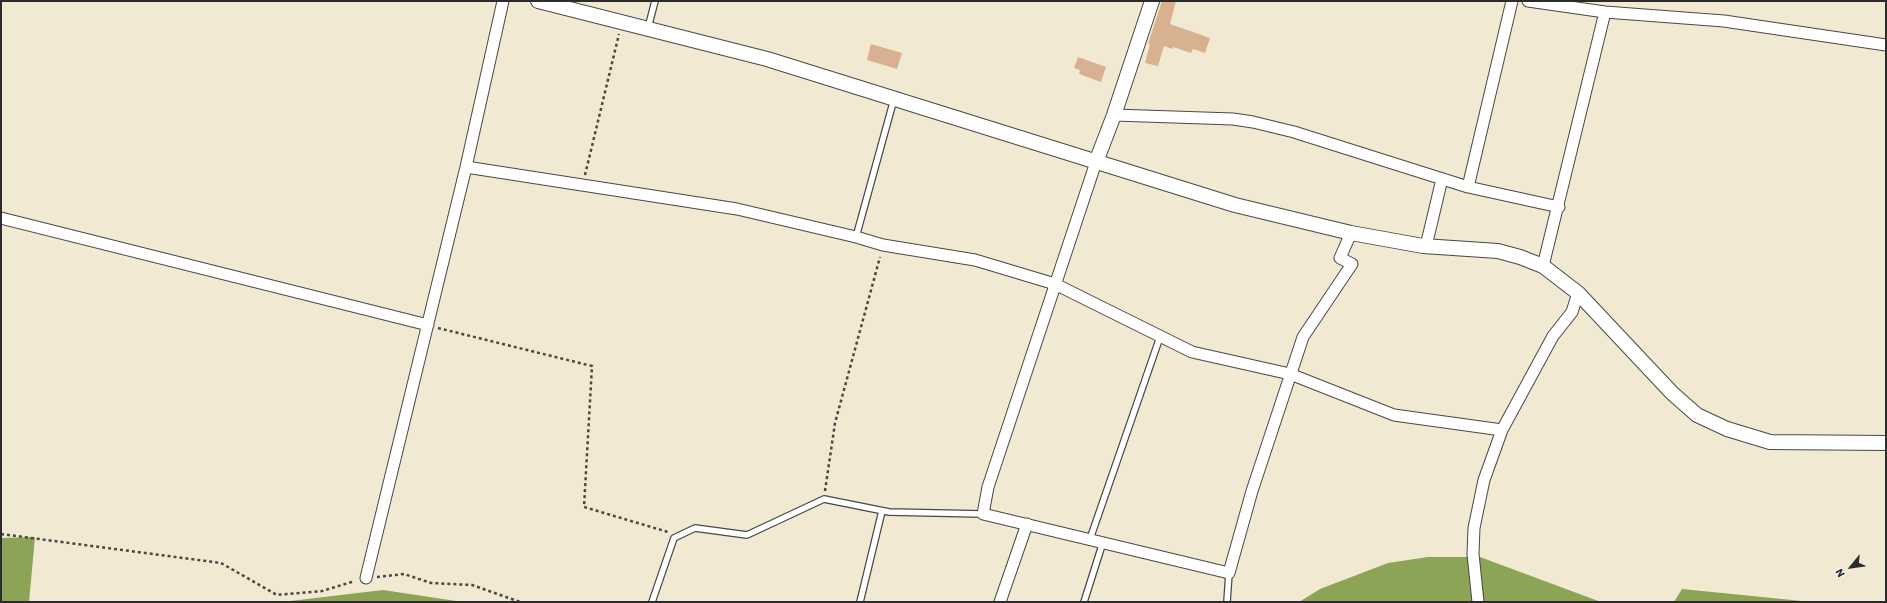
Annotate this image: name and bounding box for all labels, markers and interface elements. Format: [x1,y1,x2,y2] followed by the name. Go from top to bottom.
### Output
[1831,547,1871,587] north arrow
[1833,567,1848,579] text: N

